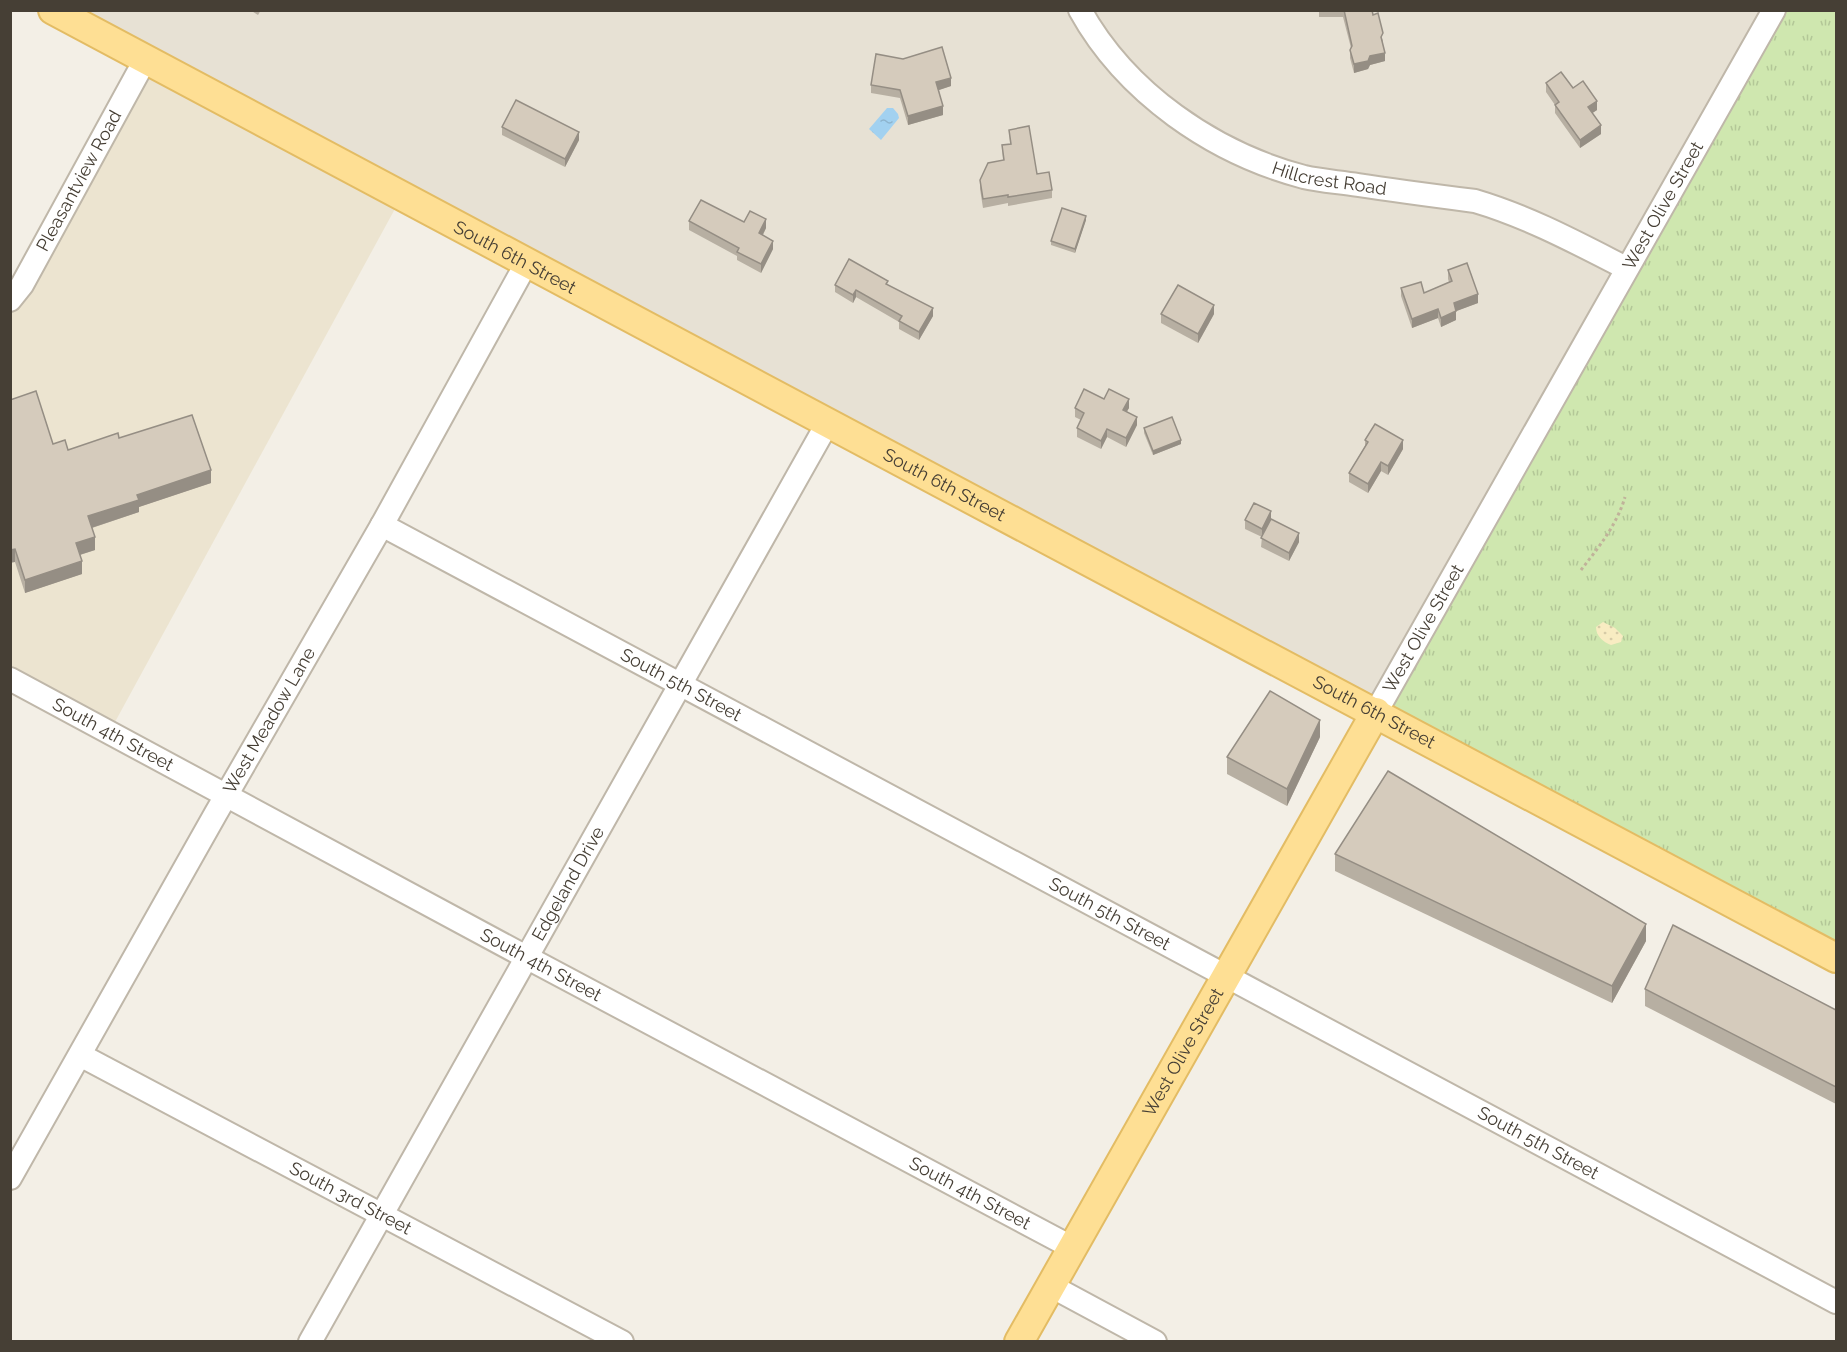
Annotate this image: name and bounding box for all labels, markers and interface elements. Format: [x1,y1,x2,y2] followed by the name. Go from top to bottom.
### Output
[32,106,125,255] street label: Pleasantview Road
[1618,138,1707,273] street label: West Olive Street
[1269,157,1388,199] street label: Hillcrest Road
[450,216,580,298] street label: South 6th Street
[880,444,1009,525] street label: South 6th Street
[1378,560,1468,696] street label: West Olive Street
[219,643,320,797] street label: West Meadow Lane
[617,643,745,725] street label: South 5th Street
[1310,671,1439,753] street label: South 6th Street
[49,693,177,775] street label: South 4th Street
[527,822,608,944] street label: Edgeland Drive
[1046,872,1174,954] street label: South 5th Street
[477,923,605,1005] street label: South 4th Street
[1138,984,1227,1120] street label: West Olive Street
[1474,1102,1603,1183] street label: South 5th Street
[906,1152,1034,1234] street label: South 4th Street
[286,1157,415,1239] street label: South 3rd Street

